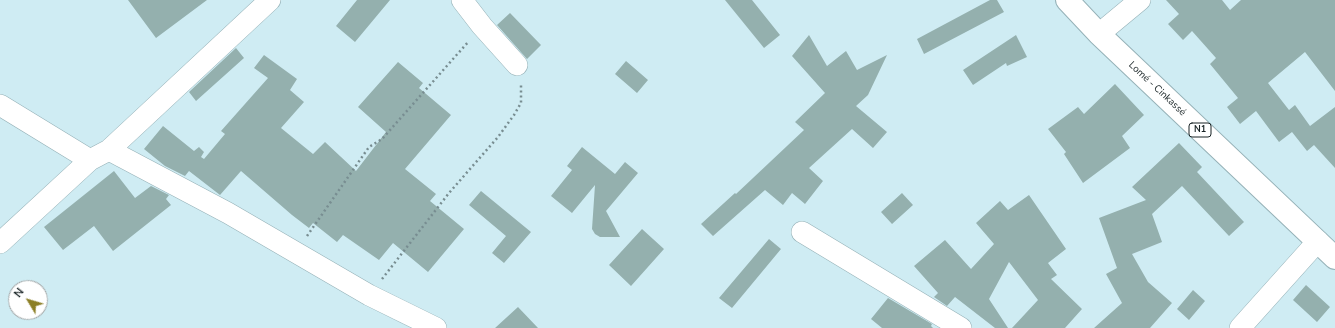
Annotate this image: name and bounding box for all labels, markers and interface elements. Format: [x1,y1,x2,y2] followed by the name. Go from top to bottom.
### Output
[1126,59,1188,119] street label: Lomé - Cinkassé
[1189,123,1211,137] road number: N1
[8,280,48,320] north arrow
[10,285,27,301] text: N

